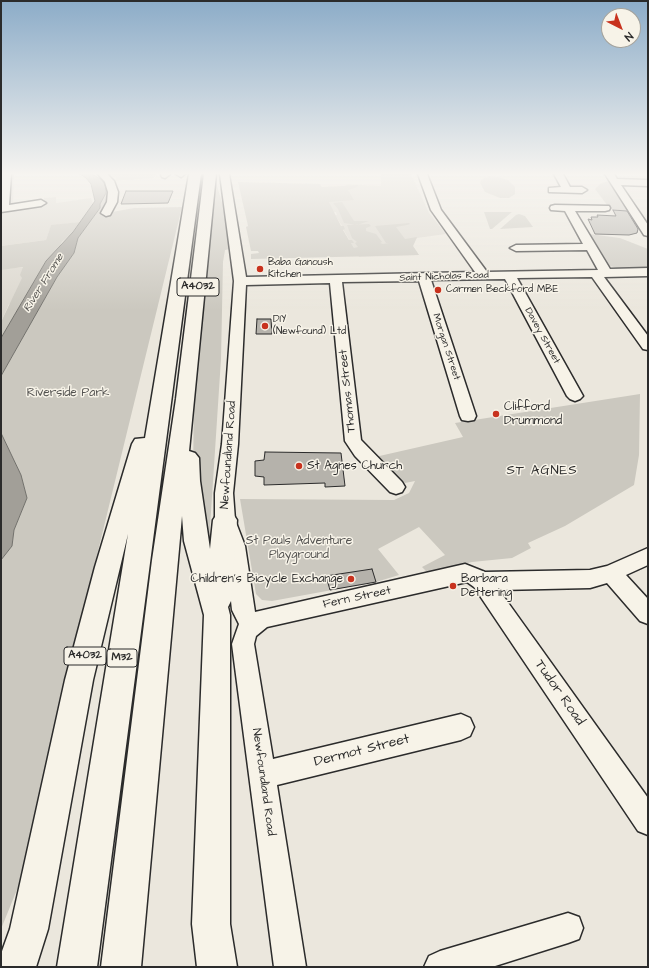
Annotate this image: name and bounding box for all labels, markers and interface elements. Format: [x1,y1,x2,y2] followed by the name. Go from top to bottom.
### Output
[601,8,641,48] north arrow
[621,29,636,44] text: N
[21,252,67,314] water label: River Frome
[268,257,333,280] place label: Baba Ganoush Kitchen
[255,264,265,274] marker: Baba Ganoush Kitchen
[399,269,489,285] street label: Saint Nicholas Road
[177,278,219,296] road number: A4032
[446,284,558,296] place label: Carmen Beckford MBE
[433,285,443,295] marker: Carmen Beckford MBE
[522,306,562,366] street label: Davey Street
[430,312,462,382] street label: Morgan Street
[273,314,346,338] place label: DIY (Newfound) Ltd
[260,321,270,331] marker: DIY (Newfound) Ltd
[336,349,360,433] street label: Thomas Street
[27,386,109,400] park label: Riverside Park
[218,400,240,510] street label: Newfoundland Road
[504,400,562,428] place label: Clifford Drummond
[491,409,501,419] marker: Clifford Drummond
[307,459,402,473] place label: St Agnes Church
[294,461,304,471] marker: St Agnes Church
[506,463,578,479] district label: ST AGNES
[246,534,352,562] park label: St Pauls Adventure Playground
[190,572,343,586] place label: Children's Bicycle Exchange
[461,572,512,600] place label: Barbara Dettering
[346,574,356,584] marker: Children's Bicycle Exchange
[448,581,458,591] marker: Barbara Dettering
[322,584,392,612] street label: Fern Street
[64,647,106,665] road number: A4032
[107,649,137,667] road number: M32
[530,657,588,729] street label: Tudor Road
[248,727,278,837] street label: Newfoundland Road
[313,731,411,771] street label: Dermot Street

